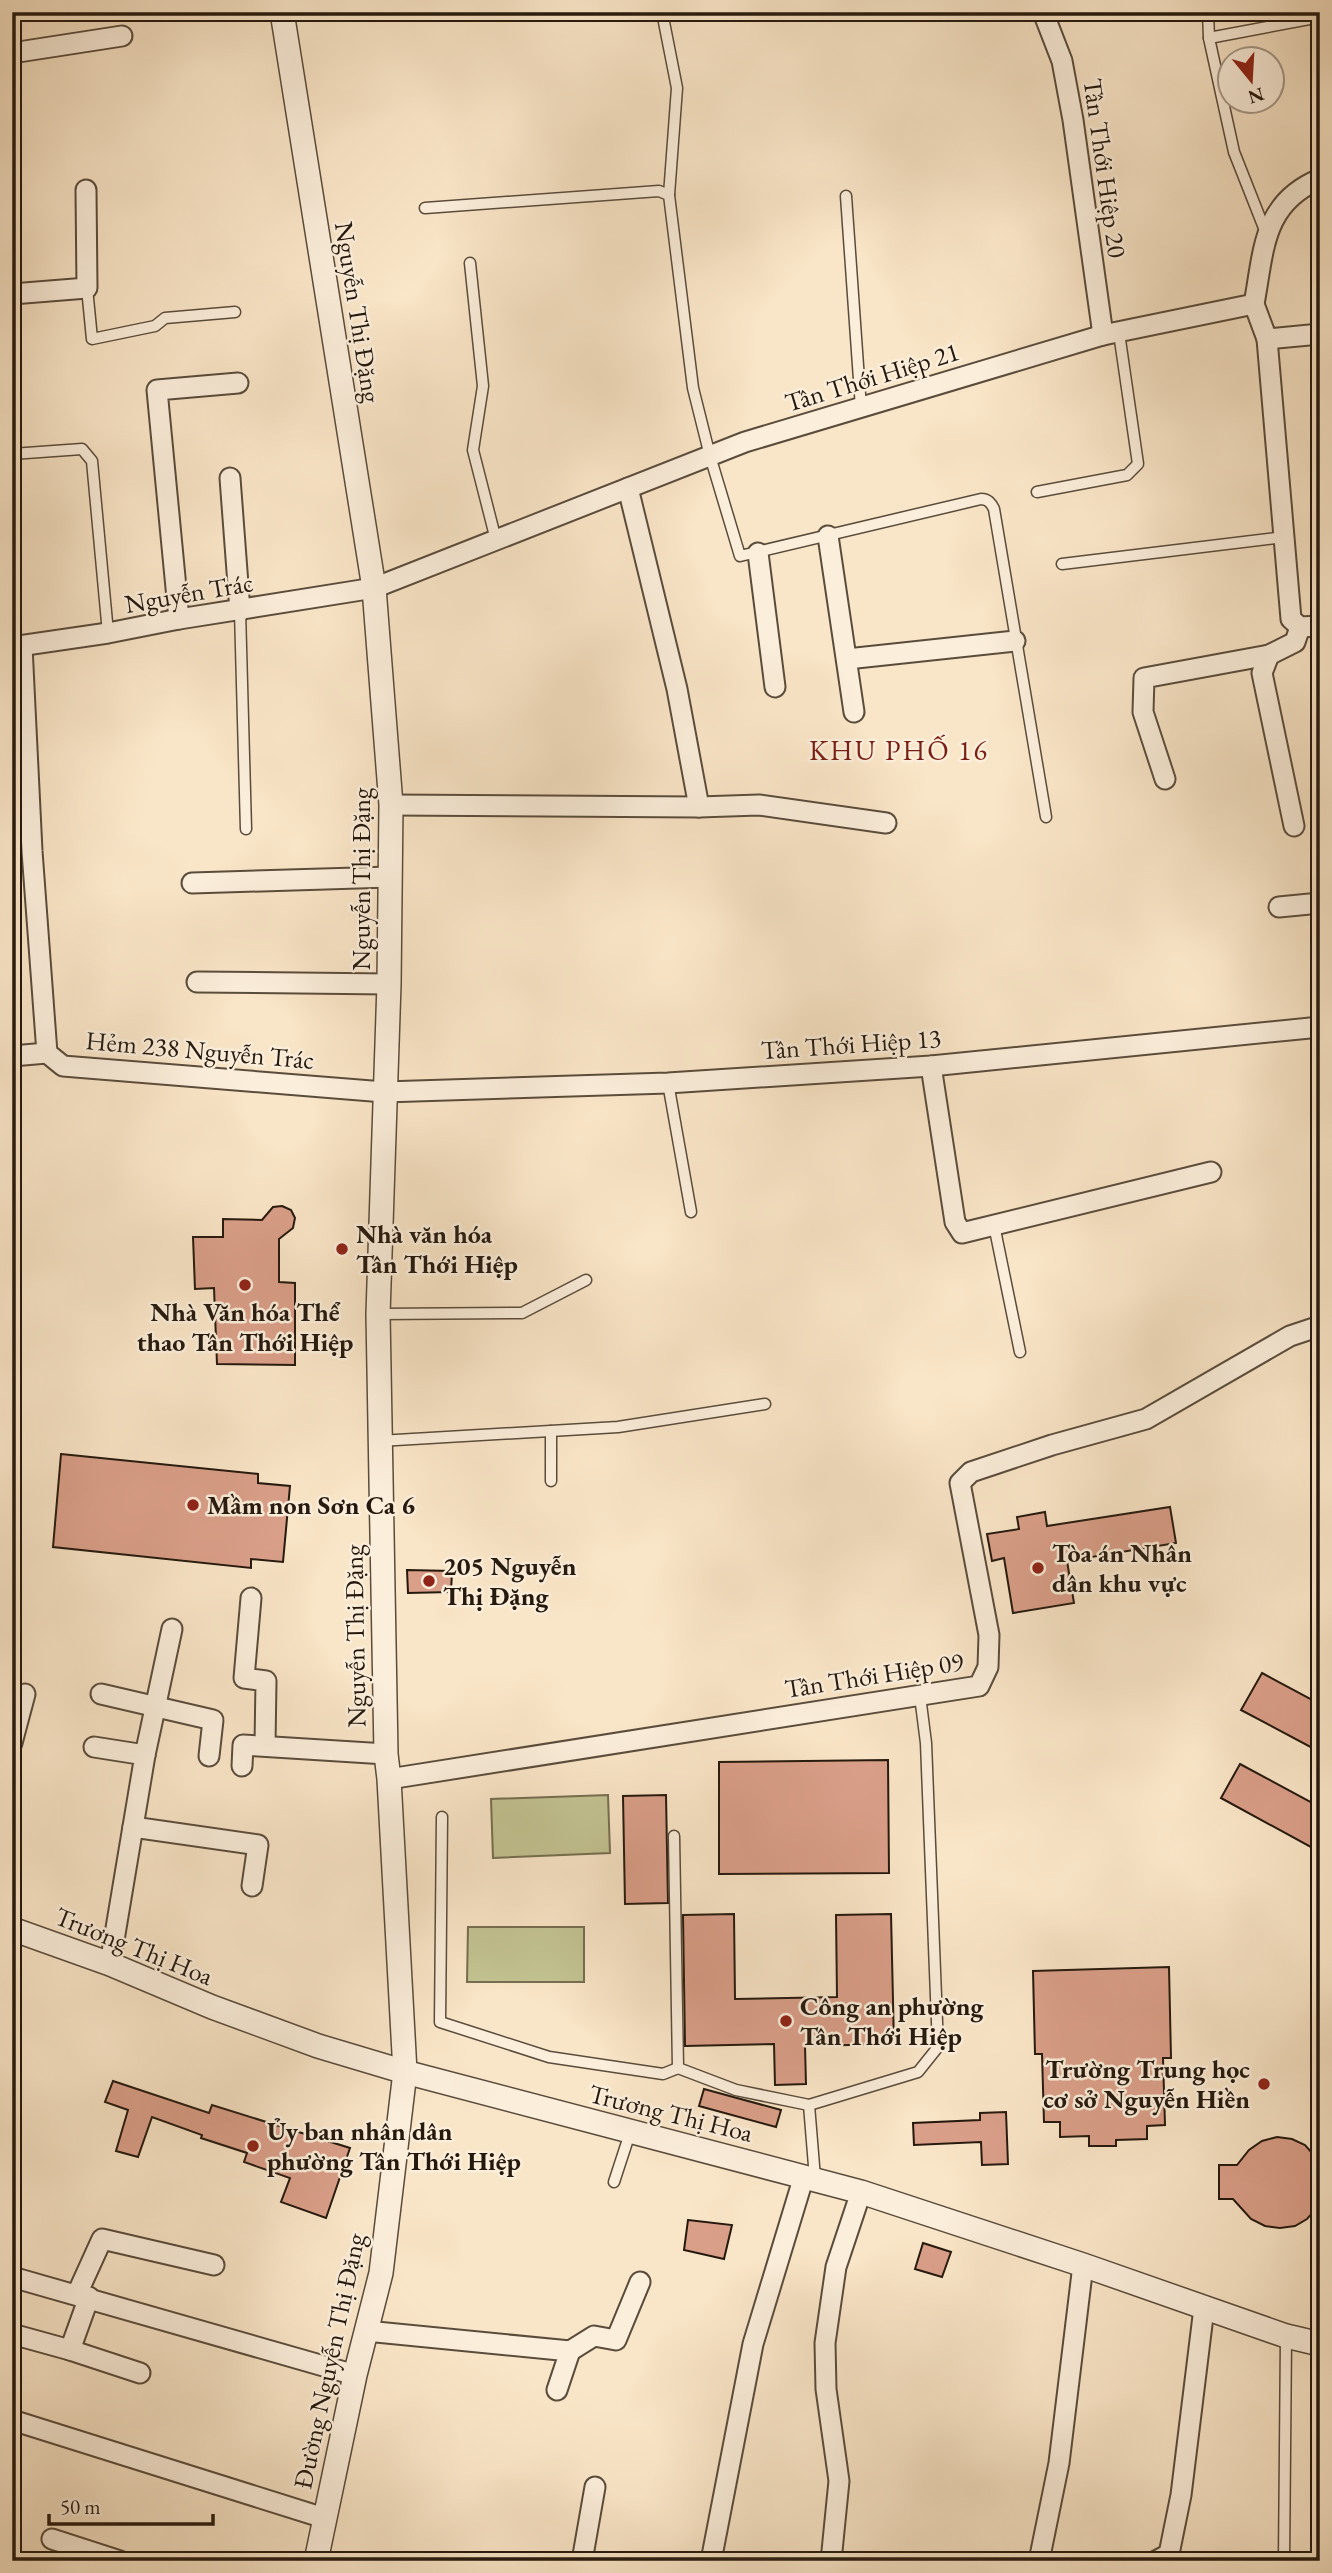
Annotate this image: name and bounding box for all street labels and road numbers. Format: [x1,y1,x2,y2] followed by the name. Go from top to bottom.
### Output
[1076,76,1134,260] street label: Tân Thới Hiệp 20
[327,219,389,406] street label: Nguyễn Thị Đặng
[781,334,963,420] street label: Tân Thới Hiệp 21
[122,565,256,621] street label: Nguyễn Trác
[344,787,378,970] street label: Nguyễn Thị Đặng
[760,1021,942,1067] street label: Tân Thới Hiệp 13
[84,1023,316,1077] street label: Hẻm 238 Nguyễn Trác
[336,1544,374,1728] street label: Nguyễn Thị Đặng
[782,1644,966,1706] street label: Tân Thới Hiệp 09
[50,1899,219,1993] street label: Trương Thị Hoa
[586,2076,757,2150] street label: Trương Thị Hoa
[285,2229,373,2492] street label: Đường Nguyễn Thị Đặng

